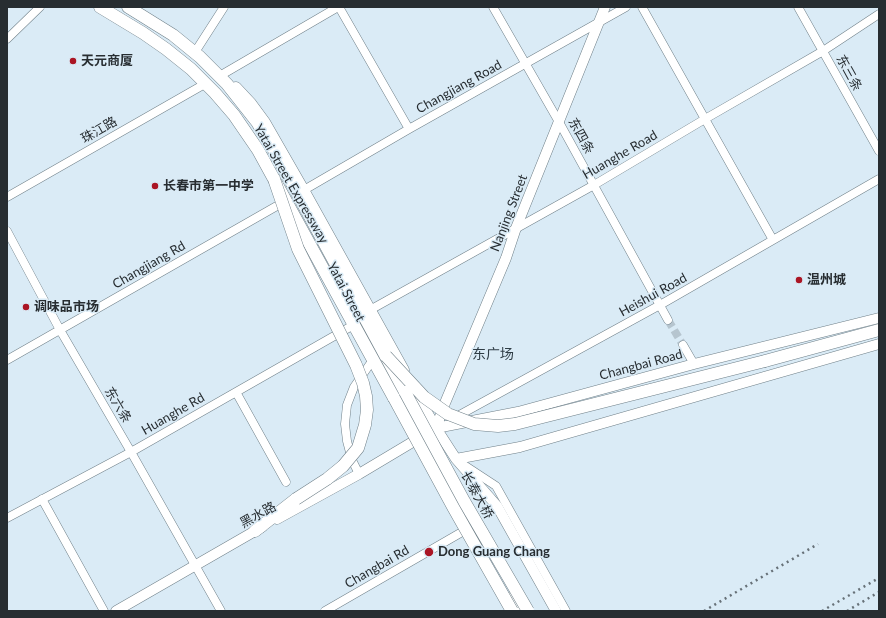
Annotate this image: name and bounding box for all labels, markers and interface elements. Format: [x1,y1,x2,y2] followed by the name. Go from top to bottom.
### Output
[833,52,865,94] street label: 东三条
[81,53,133,69] place label: 天元商厦
[68,56,78,66] marker: 天元商厦
[414,57,504,117] street label: Changjiang Road
[78,113,120,147] street label: 珠江路
[565,115,597,157] street label: 东四条
[250,122,332,246] street label: Yatai Street Expressway
[580,127,660,183] street label: Huanghe Road
[487,172,531,254] street label: Nanjing Street
[163,178,254,194] place label: 长春市第一中学
[150,181,160,191] marker: 长春市第一中学
[110,238,188,292] street label: Changjiang Rd
[324,260,368,324] street label: Yatai Street
[616,270,690,320] street label: Heishui Road
[807,272,846,288] place label: 温州城
[794,275,804,285] marker: 温州城
[34,299,99,315] place label: 调味品市场
[21,302,31,312] marker: 调味品市场
[472,346,514,362] district label: 东广场
[598,346,684,384] street label: Changbai Road
[101,384,135,426] street label: 东六条
[139,390,207,438] street label: Huanghe Rd
[458,468,496,522] street label: 长泰大桥
[237,499,279,531] street label: 黑水路
[342,542,412,592] street label: Changbai Rd
[438,544,550,560] place label: Dong Guang Chang
[423,546,435,558] marker: Dong Guang Chang

